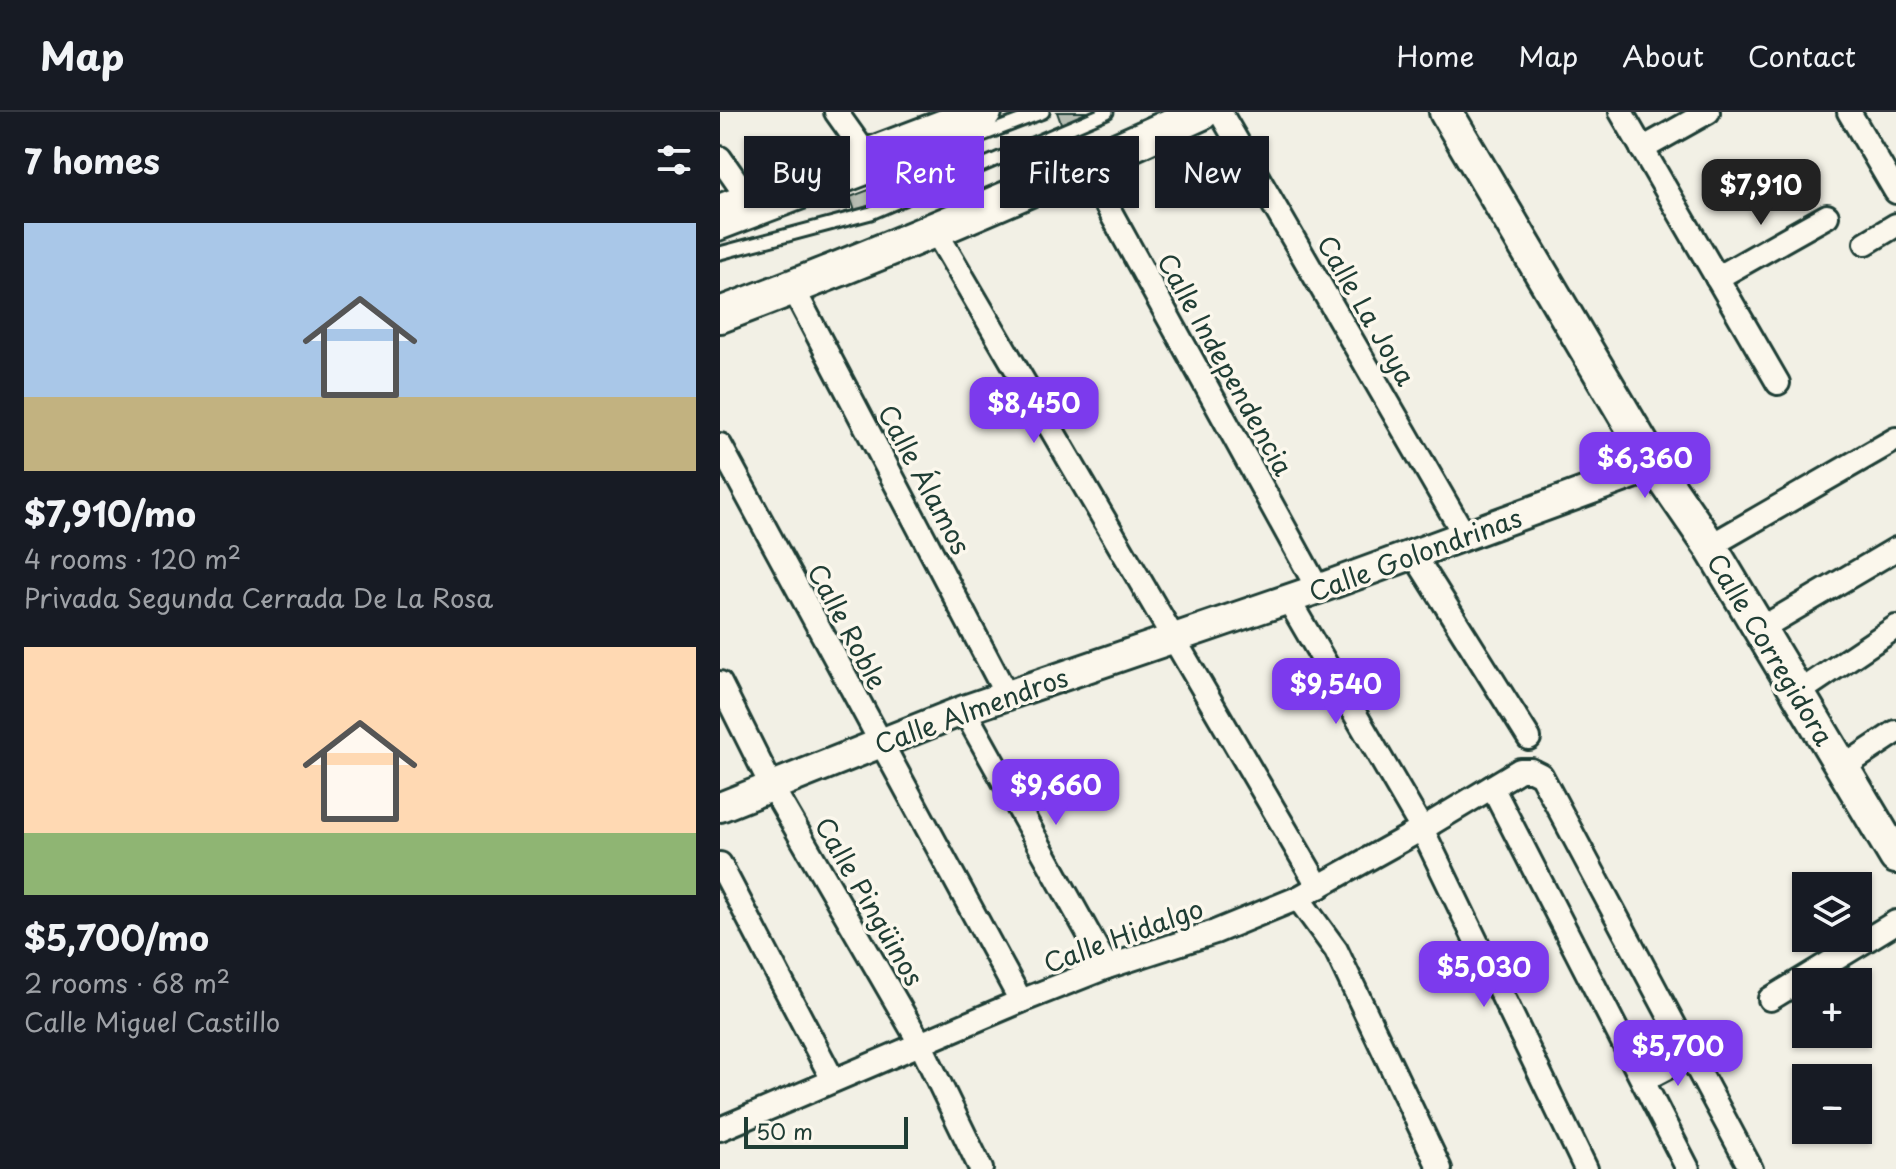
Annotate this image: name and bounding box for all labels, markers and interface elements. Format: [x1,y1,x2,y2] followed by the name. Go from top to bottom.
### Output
[40,27,124,84] text: Map
[1396,34,1474,77] text: Home
[1518,34,1578,77] text: Map
[1622,34,1704,77] text: About
[1748,34,1856,77] text: Contact
[24,134,160,186] text: 7 homes
[744,136,850,208] chip: Buy
[866,136,984,208] chip: Rent
[1000,136,1139,208] chip: Filters
[1155,136,1269,208] chip: New
[652,138,696,182] icon: filters
[1696,159,1826,227] pin: $7,910
[1720,165,1802,204] text: $7,910
[1308,228,1426,393] street label: Calle La Joya
[1148,245,1304,483] street label: Calle Independencia
[288,275,432,419] icon: home
[969,377,1099,445] pin: $8,450
[988,383,1080,422] text: $8,450
[869,397,981,561] street label: Calle Álamos
[1580,432,1710,500] pin: $6,360
[1597,438,1693,477] text: $6,360
[24,487,196,539] text: $7,910/mo
[1303,497,1527,611] street label: Calle Golondrinas
[24,539,241,578] text: 4 rooms · 120 m²
[1698,545,1844,753] street label: Calle Corregidora
[798,556,898,696] street label: Calle Roble
[24,578,493,617] text: Privada Segunda Cerrada De La Rosa
[869,657,1073,763] street label: Calle Almendros
[1271,658,1401,726] pin: $9,540
[1290,664,1382,703] text: $9,540
[288,699,432,843] icon: home
[991,759,1121,827] pin: $9,660
[1010,765,1102,804] text: $9,660
[806,809,934,993] street label: Calle Pingüinos
[1792,872,1872,1144] map controls
[1792,872,1872,952] button: layers
[1038,888,1208,982] street label: Calle Hidalgo
[24,911,209,963] text: $5,700/mo
[1419,941,1549,1009] pin: $5,030
[1437,947,1531,986] text: $5,030
[24,963,230,1002] text: 2 rooms · 68 m²
[1792,968,1872,1048] button: +
[24,1002,280,1041] text: Calle Miguel Castillo
[1613,1020,1743,1088] pin: $5,700
[1632,1026,1724,1065] text: $5,700
[1792,1064,1872,1144] button: −
[744,1113,908,1149] scale bar
[756,1114,813,1147] text: 50 m

